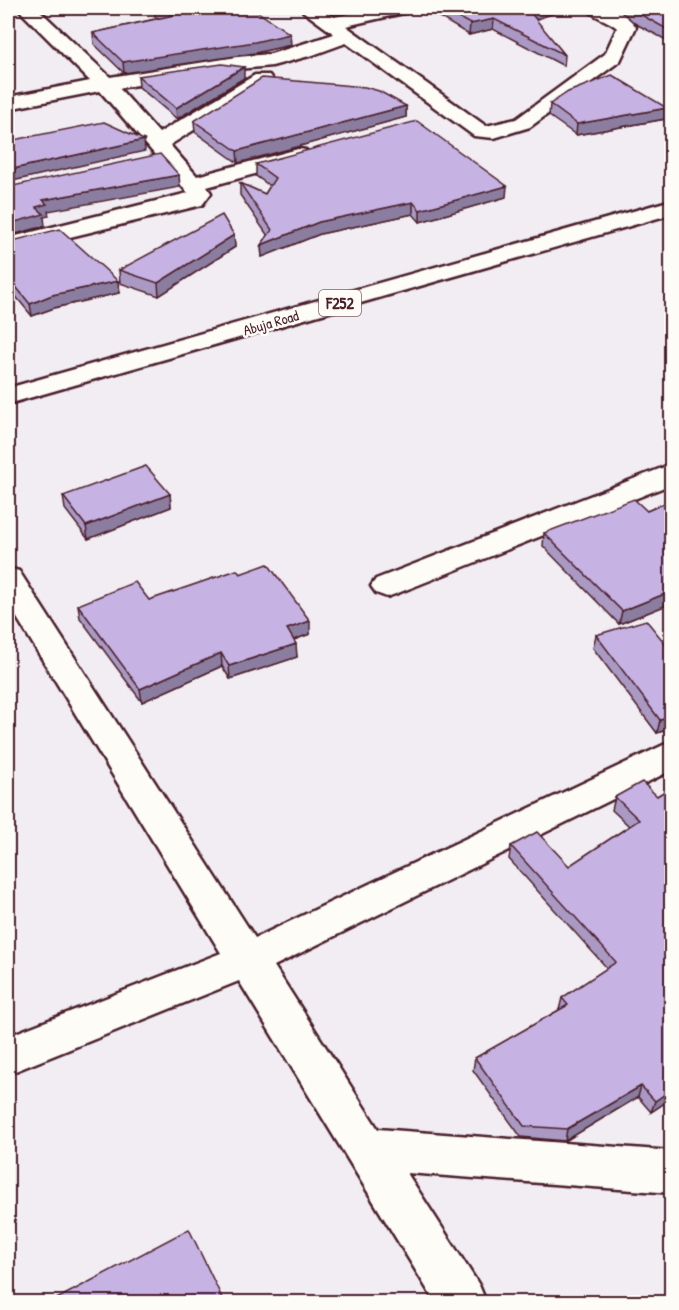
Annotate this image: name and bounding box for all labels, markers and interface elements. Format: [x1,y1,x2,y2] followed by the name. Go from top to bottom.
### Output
[319,290,361,316] road number: F252
[241,305,301,340] street label: Abuja Road

